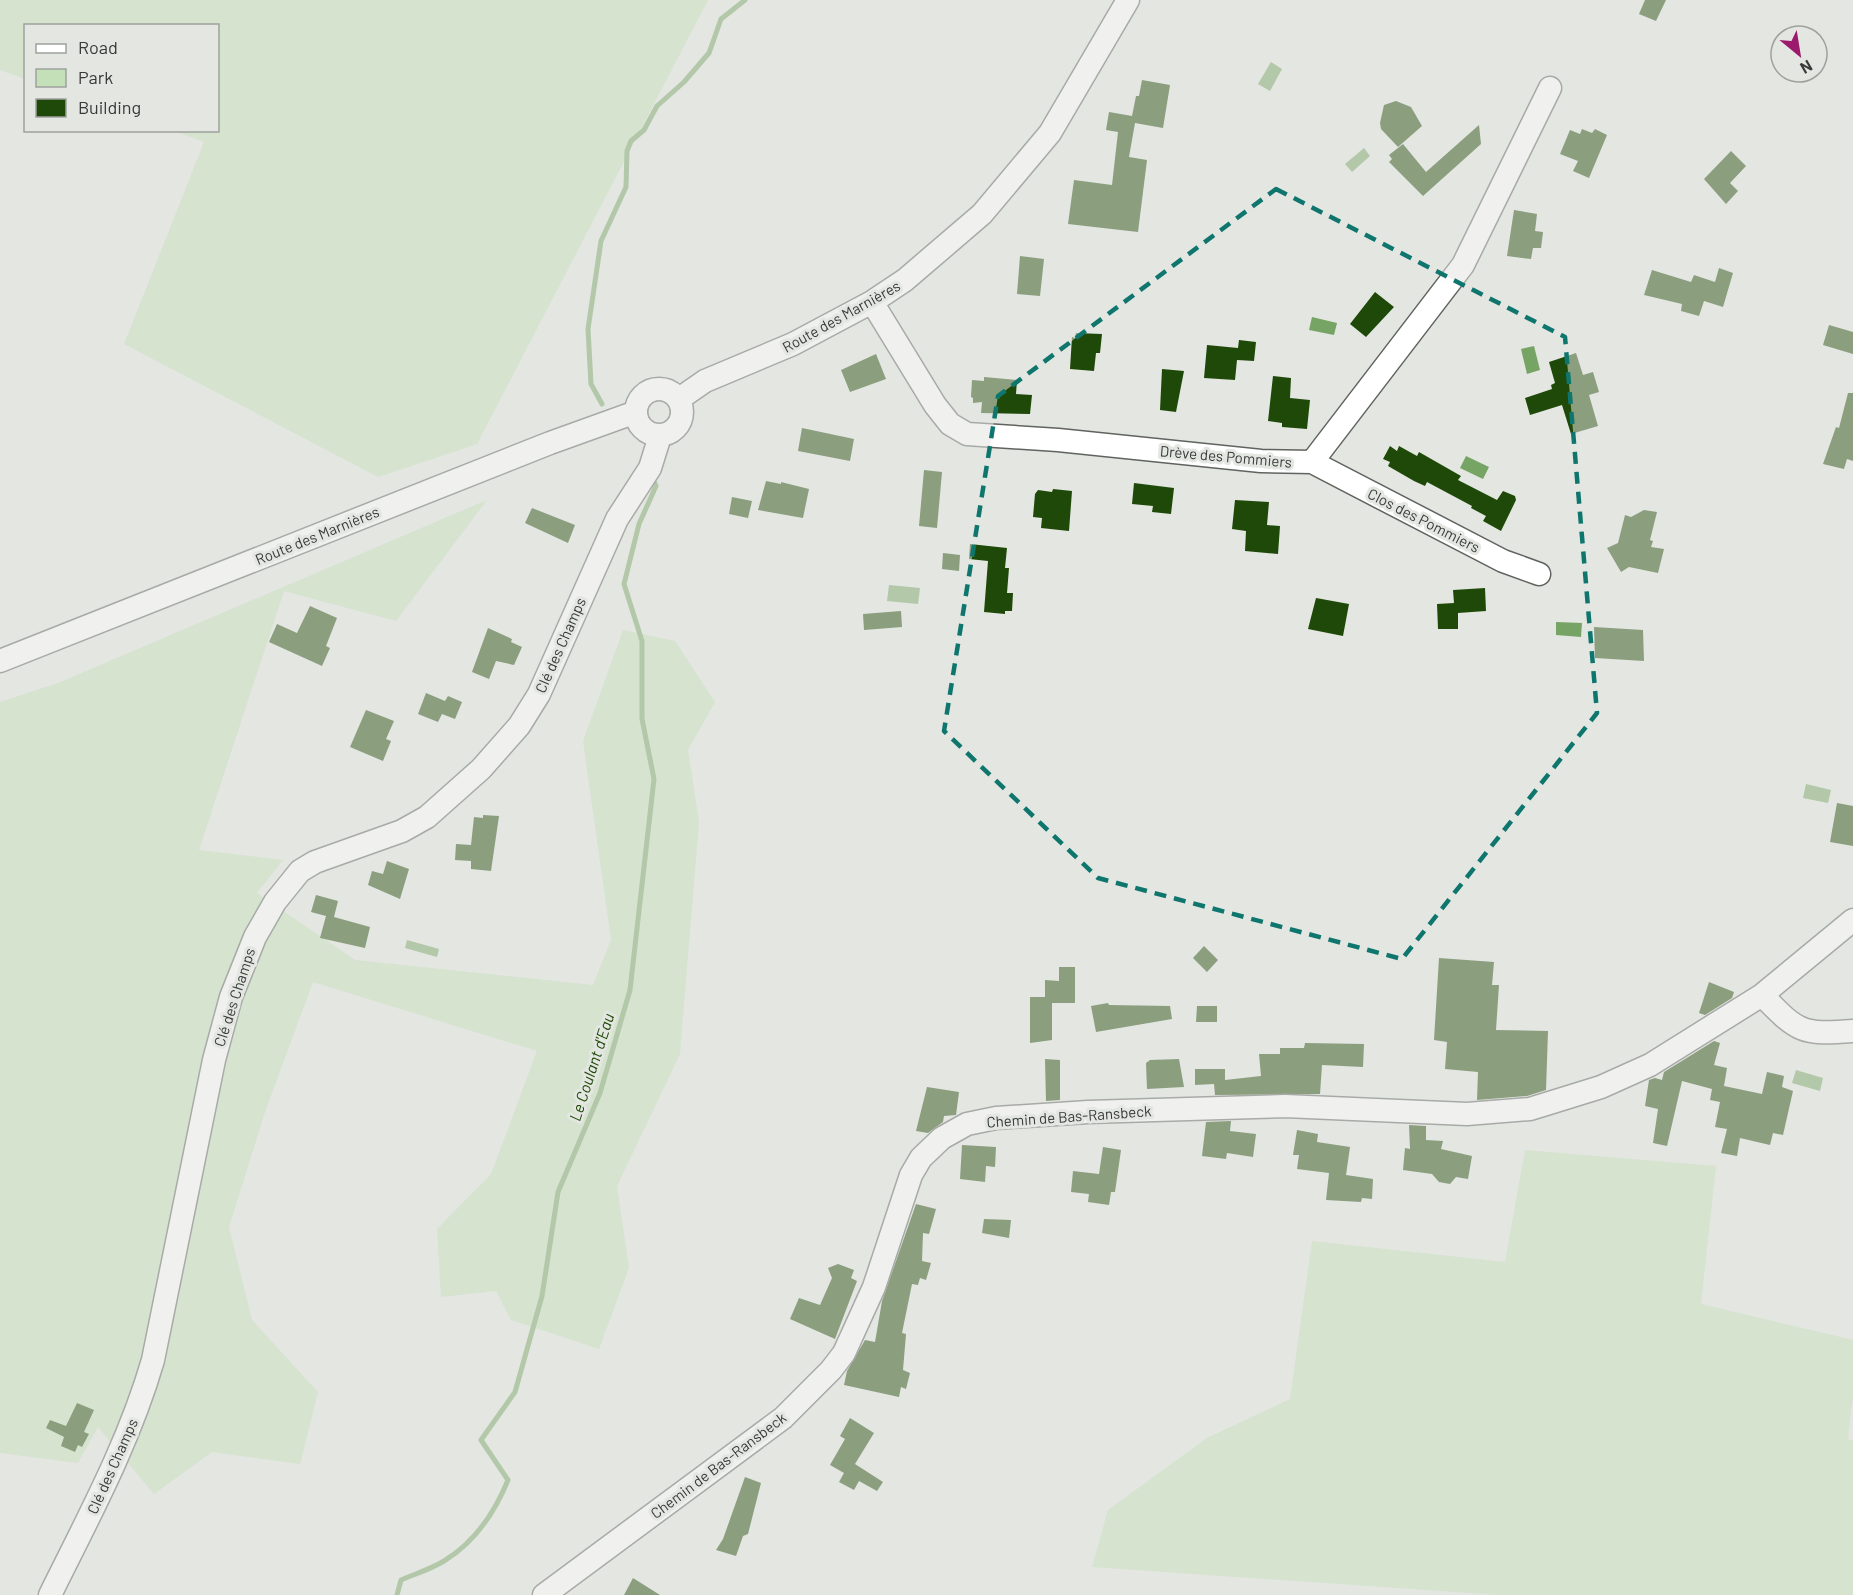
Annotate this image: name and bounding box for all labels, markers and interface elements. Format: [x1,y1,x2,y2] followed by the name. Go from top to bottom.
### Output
[24,24,219,132] legend
[1769,24,1829,84] north arrow
[78,36,118,58] text: Road
[1797,57,1816,78] text: N
[78,66,113,88] text: Park
[78,96,141,118] text: Building
[779,276,903,356] street label: Route des Marnières
[1159,441,1293,471] street label: Drève des Pommiers
[1365,484,1483,556] street label: Clos des Pommiers
[252,502,382,568] street label: Route des Marnières
[531,594,589,696] street label: Clé des Champs
[210,945,258,1049] street label: Clé des Champs
[565,1011,617,1123] water label: Le Coulant d'Eau
[986,1101,1153,1131] street label: Chemin de Bas-Ransbeck
[647,1408,790,1522] street label: Chemin de Bas-Ransbeck
[83,1415,141,1517] street label: Clé des Champs

